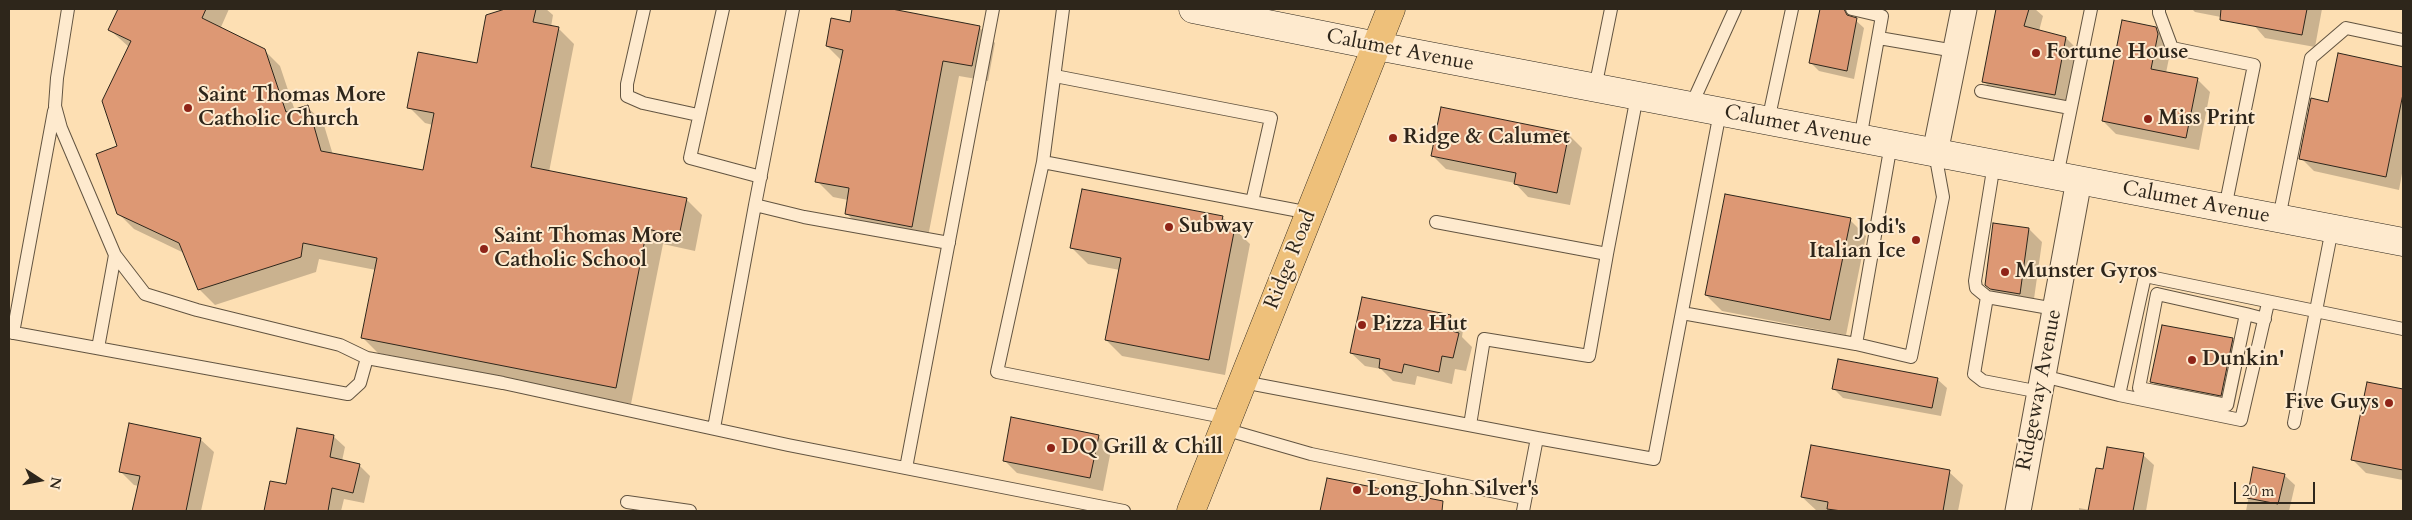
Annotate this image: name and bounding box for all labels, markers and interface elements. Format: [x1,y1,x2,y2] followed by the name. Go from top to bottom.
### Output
[1324,24,1476,78] street label: Calumet Avenue
[2046,40,2189,66] place label: Fortune House
[2030,47,2042,59] marker: Fortune House
[198,83,386,133] place label: Saint Thomas More Catholic Church
[1722,100,1874,154] street label: Calumet Avenue
[182,102,194,114] marker: Saint Thomas More Catholic Church
[2158,106,2255,132] place label: Miss Print
[2142,113,2154,125] marker: Miss Print
[1403,125,1570,151] place label: Ridge & Calumet
[1387,132,1399,144] marker: Ridge & Calumet
[2120,176,2272,230] street label: Calumet Avenue
[1260,207,1322,313] street label: Ridge Road
[1179,214,1254,240] place label: Subway
[1809,215,1906,265] place label: Jodi's Italian Ice
[1163,221,1175,233] marker: Subway
[494,224,682,274] place label: Saint Thomas More Catholic School
[1910,234,1922,246] marker: Jodi's Italian Ice
[478,243,490,255] marker: Saint Thomas More Catholic School
[2015,259,2157,285] place label: Munster Gyros
[1999,266,2011,278] marker: Munster Gyros
[2012,307,2068,473] street label: Ridgeway Avenue
[1372,312,1467,338] place label: Pizza Hut
[1356,319,1368,331] marker: Pizza Hut
[2202,347,2285,373] place label: Dunkin'
[2186,354,2198,366] marker: Dunkin'
[2285,390,2379,416] place label: Five Guys
[2383,397,2395,409] marker: Five Guys
[1061,435,1223,461] place label: DQ Grill & Chill
[1045,442,1057,454] marker: DQ Grill & Chill
[15,455,65,505] north arrow
[2237,472,2318,504] scale bar
[45,475,66,491] text: N
[1367,477,1539,503] place label: Long John Silver's
[2242,481,2274,501] text: 20 m
[1351,484,1363,496] marker: Long John Silver's

